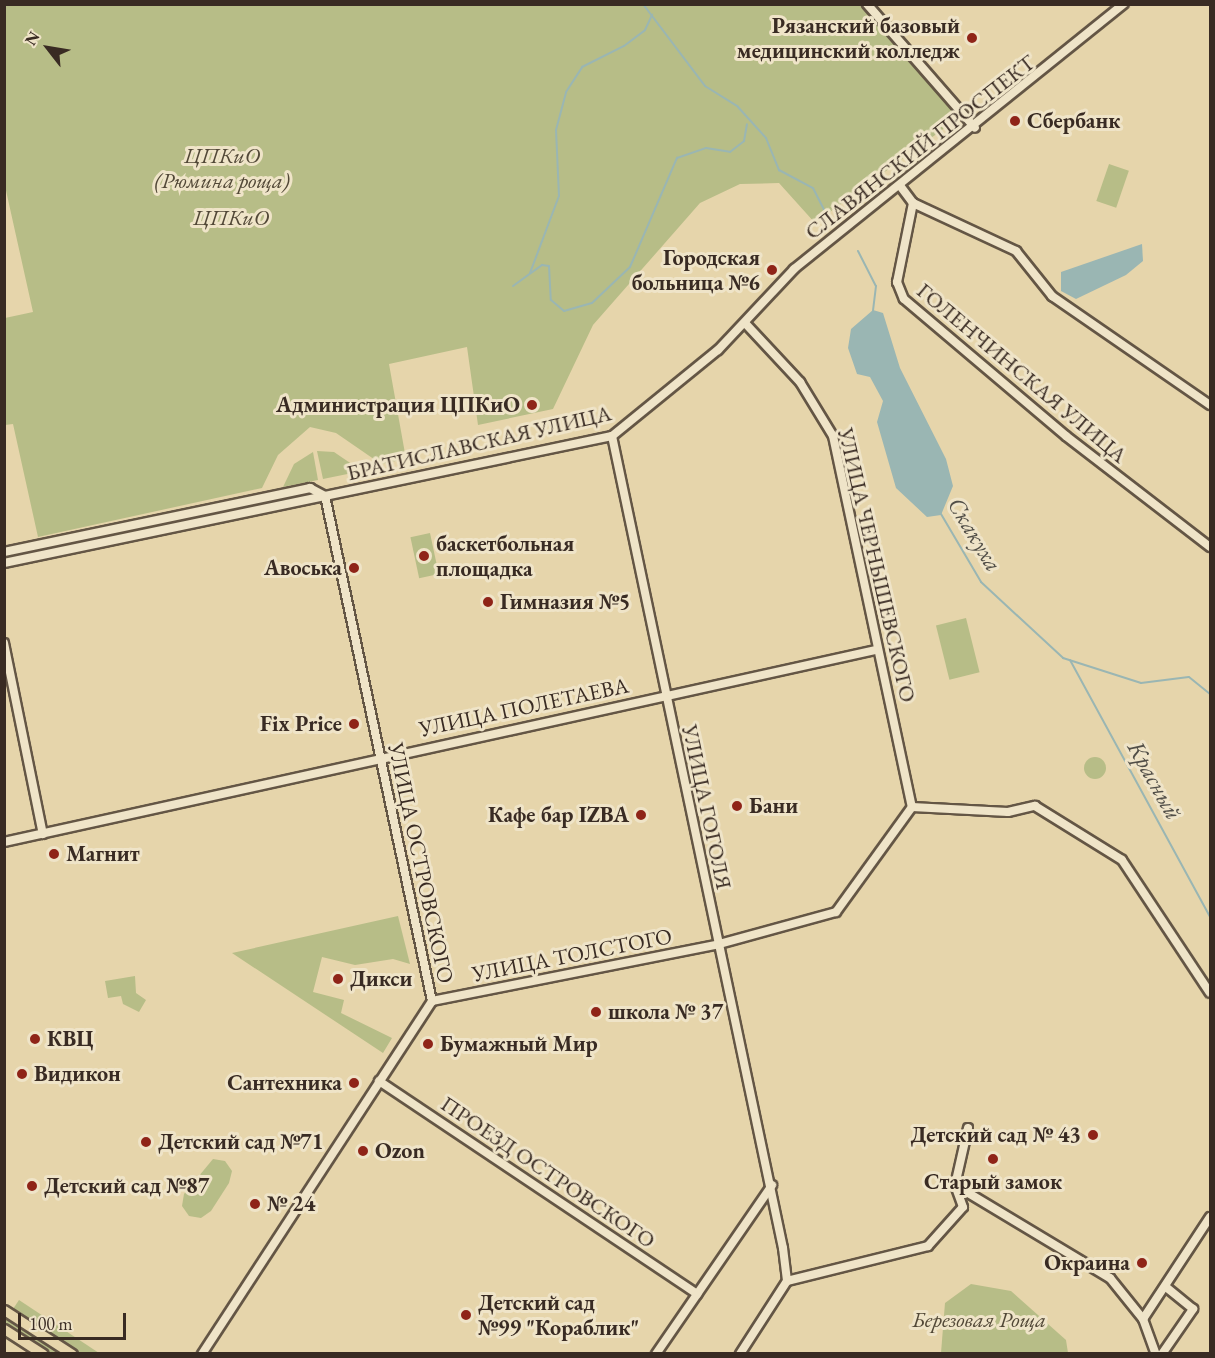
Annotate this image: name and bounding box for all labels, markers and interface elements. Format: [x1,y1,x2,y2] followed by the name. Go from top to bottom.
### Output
[737,12,960,63] place label: Рязанский базовый медицинский колледж
[18,18,78,78] north arrow
[20,28,44,49] text: N
[965,31,979,45] marker: Рязанский базовый медицинский колледж
[800,49,1040,245] street label: СЛАВЯНСКИЙ ПРОСПЕКТ
[1027,108,1120,134] place label: Сбербанк
[1008,114,1022,128] marker: Сбербанк
[154,142,290,194] park label: ЦПКиО (Рюмина роща)
[193,205,269,231] park label: ЦПКиО
[632,244,760,296] place label: Городская больница №6
[765,263,779,277] marker: Городская больница №6
[912,277,1132,469] street label: ГОЛЕНЧИНСКАЯ УЛИЦА
[276,392,520,418] place label: Администрация ЦПКиО
[525,398,539,412] marker: Администрация ЦПКиО
[344,400,614,486] street label: БРАТИСЛАВСКАЯ УЛИЦА
[833,425,921,705] street label: УЛИЦА ЧЕРНЫШЕВСКОГО
[942,492,1008,576] water label: Скакуха
[436,530,574,582] place label: баскетбольная площадка
[417,549,431,563] marker: баскетбольная площадка
[264,555,342,581] place label: Авоська
[347,561,361,575] marker: Авоська
[500,589,630,615] place label: Гимназия №5
[481,595,495,609] marker: Гимназия №5
[417,672,631,742] street label: УЛИЦА ПОЛЕТАЕВА
[260,711,342,737] place label: Fix Price
[347,717,361,731] marker: Fix Price
[677,722,737,892] street label: УЛИЦА ГОГОЛЯ
[1122,735,1188,825] water label: Красный
[383,740,459,986] street label: УЛИЦА ОСТРОВСКОГО
[749,793,798,819] place label: Бани
[730,799,744,813] marker: Бани
[488,802,629,828] place label: Кафе бар IZBA
[634,808,648,822] marker: Кафе бар IZBA
[66,841,140,867] place label: Магнит
[47,847,61,861] marker: Магнит
[470,923,674,987] street label: УЛИЦА ТОЛСТОГО
[350,966,412,992] place label: Дикси
[331,972,345,986] marker: Дикси
[608,999,723,1025] place label: школа № 37
[589,1005,603,1019] marker: школа № 37
[47,1026,93,1052] place label: КВЦ
[440,1031,598,1057] place label: Бумажный Мир
[28,1032,42,1046] marker: КВЦ
[421,1037,435,1051] marker: Бумажный Мир
[34,1061,121,1087] place label: Видикон
[15,1067,29,1081] marker: Видикон
[227,1070,342,1096] place label: Сантехника
[347,1076,361,1090] marker: Сантехника
[436,1090,660,1254] street label: ПРОЕЗД ОСТРОВСКОГО
[910,1122,1081,1148] place label: Детский сад № 43
[1086,1128,1100,1142] marker: Детский сад № 43
[158,1129,323,1155] place label: Детский сад №71
[139,1135,153,1149] marker: Детский сад №71
[375,1138,425,1164] place label: Ozon
[356,1144,370,1158] marker: Ozon
[986,1152,1000,1166] marker: Старый замок
[924,1169,1062,1195] place label: Старый замок
[44,1173,209,1199] place label: Детский сад №87
[25,1179,39,1193] marker: Детский сад №87
[267,1191,315,1217] place label: № 24
[248,1197,262,1211] marker: № 24
[1044,1250,1130,1276] place label: Окраина
[1135,1256,1149,1270] marker: Окраина
[478,1289,639,1340] place label: Детский сад №99 "Кораблик"
[21,1301,129,1339] scale bar
[912,1307,1046,1333] park label: Березовая Роща
[459,1308,473,1322] marker: Детский сад №99 "Кораблик"
[29,1312,73,1335] text: 100 m

